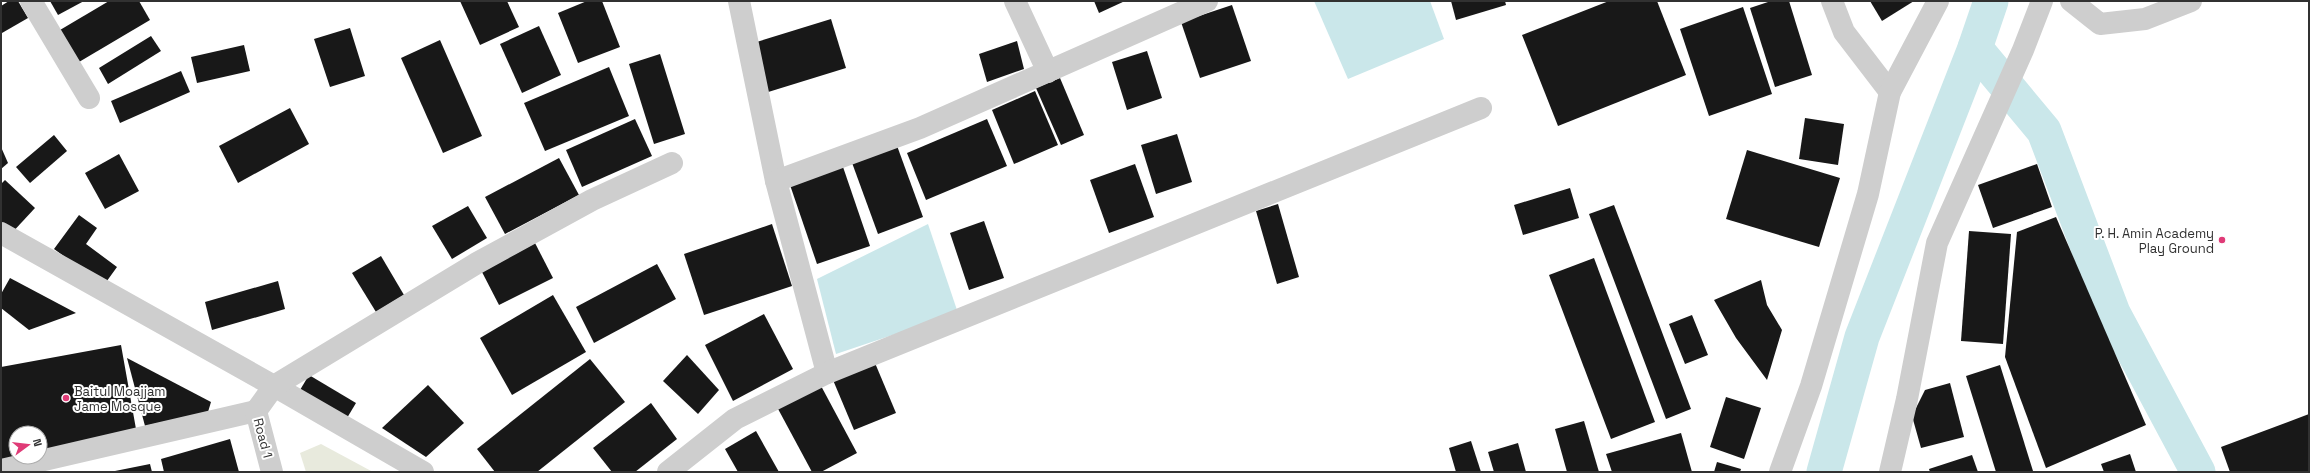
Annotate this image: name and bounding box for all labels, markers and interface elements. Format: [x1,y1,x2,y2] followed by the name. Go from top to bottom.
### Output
[2095,225,2214,257] place label: P. H. Amin Academy Play Ground
[2217,235,2227,245] marker: P. H. Amin Academy Play Ground
[74,383,166,415] place label: Baitul Moajjam Jame Mosque
[61,393,71,403] marker: Baitul Moajjam Jame Mosque
[250,416,276,460] street label: Road 1
[8,425,48,465] north arrow
[30,437,45,448] text: N

